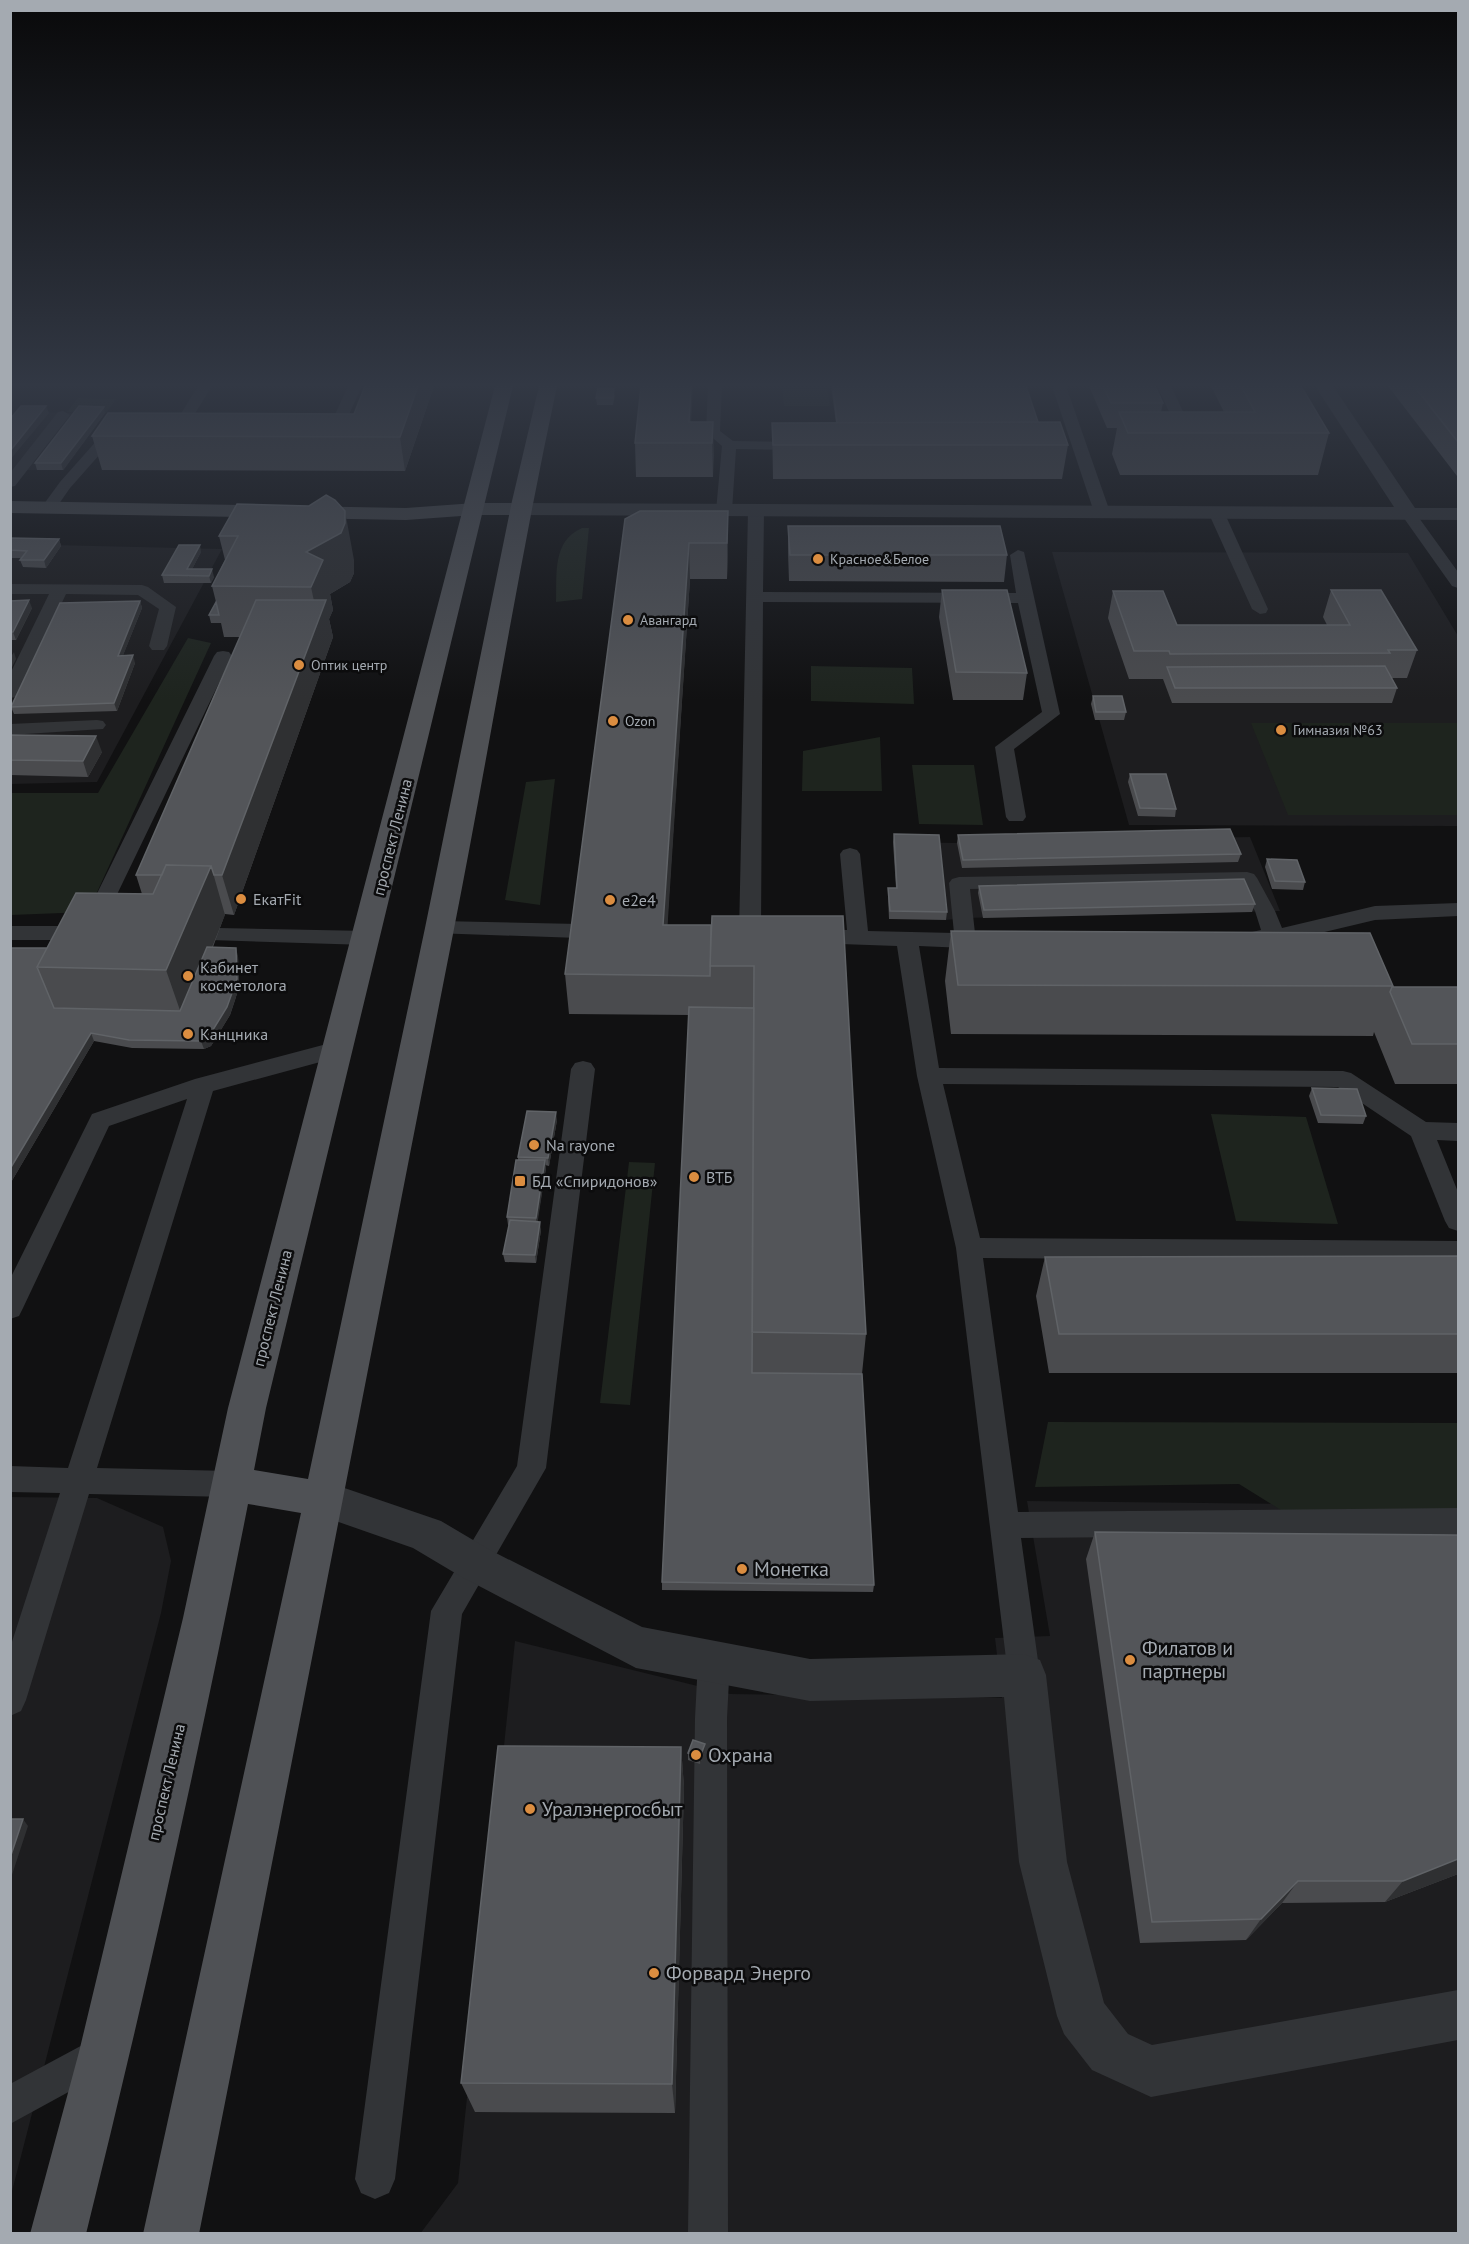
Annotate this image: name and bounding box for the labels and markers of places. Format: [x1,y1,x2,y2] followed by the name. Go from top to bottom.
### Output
[830,550,929,568] place label: Красное&Белое
[811,552,825,566] marker: Красное&Белое
[640,611,697,629] place label: Авангард
[621,613,635,627] marker: Авангард
[311,656,387,674] place label: Оптик центр
[292,658,306,672] marker: Оптик центр
[625,712,655,730] place label: Ozon
[606,714,620,728] marker: Ozon
[1293,721,1383,739] place label: Гимназия №63
[1274,723,1288,737] marker: Гимназия №63
[253,889,302,909] place label: ЕкатFit
[622,890,656,910] place label: е2е4
[234,892,248,906] marker: ЕкатFit
[603,893,617,907] marker: е2е4
[200,957,287,995] place label: Кабинет косметолога
[181,969,195,983] marker: Кабинет косметолога
[200,1024,268,1044] place label: Канцника
[181,1027,195,1041] marker: Канцника
[546,1135,615,1155] place label: Na rayone
[527,1138,541,1152] marker: Na rayone
[706,1167,733,1187] place label: ВТБ
[687,1170,701,1184] marker: ВТБ
[532,1171,658,1191] place label: БД «Спиридонов»
[513,1174,527,1188] marker: БД «Спиридонов»
[754,1556,829,1582] place label: Монетка
[735,1562,749,1576] marker: Монетка
[1142,1635,1233,1684] place label: Филатов и партнеры
[1123,1653,1137,1667] marker: Филатов и партнеры
[708,1742,773,1768] place label: Охрана
[689,1748,703,1762] marker: Охрана
[542,1796,683,1822] place label: Уралэнергосбыт
[523,1802,537,1816] marker: Уралэнергосбыт
[666,1960,811,1986] place label: Форвард Энерго
[647,1966,661,1980] marker: Форвард Энерго

